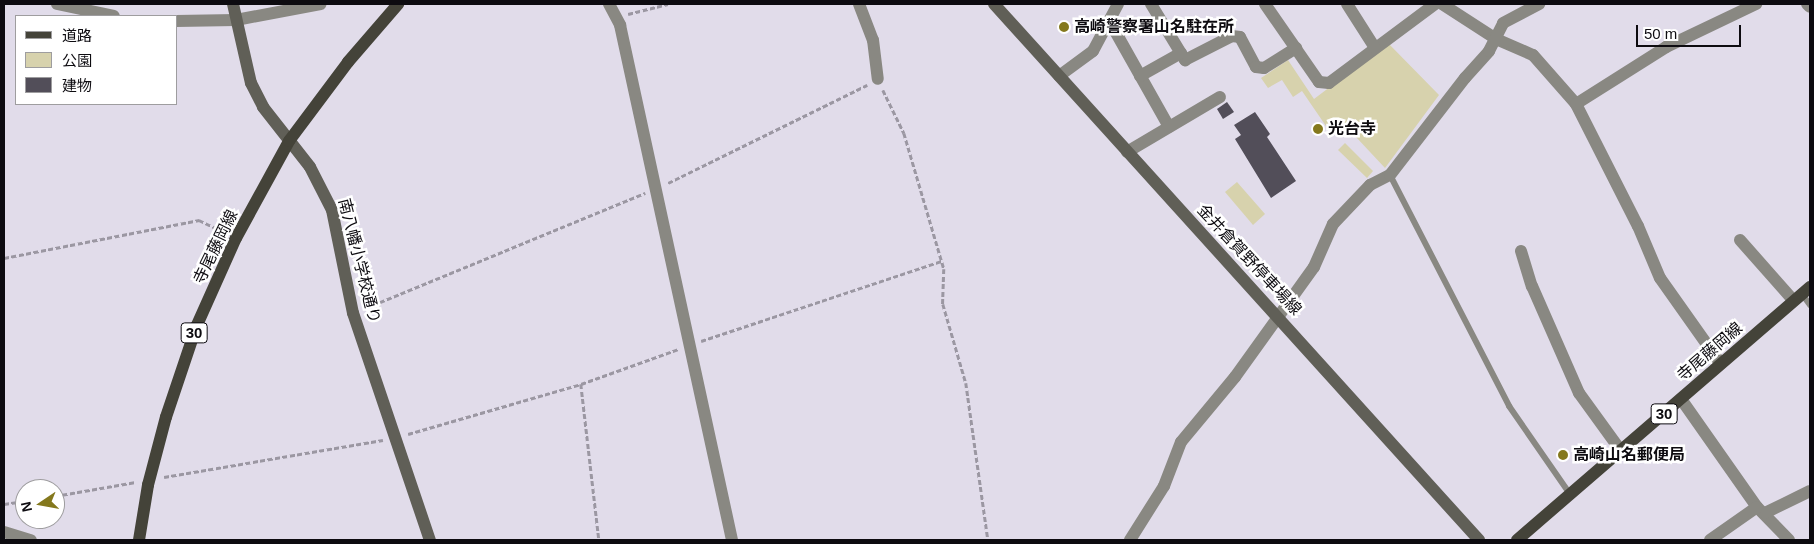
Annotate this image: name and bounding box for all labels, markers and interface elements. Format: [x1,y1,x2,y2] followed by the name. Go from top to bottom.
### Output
[15,15,178,105] legend
[1639,15,1744,47] scale bar
[1074,17,1234,37] place label: 高崎警察署山名駐在所
[1058,21,1070,33] marker: 高崎警察署山名駐在所
[1644,25,1677,42] text: 50 m
[62,27,92,44] text: 道路
[62,52,92,69] text: 公園
[62,77,92,94] text: 建物
[1328,119,1376,139] place label: 光台寺
[1312,123,1324,135] marker: 光台寺
[334,197,384,325] street label: 南八幡小学校通り
[1193,201,1305,319] street label: 金井倉賀野停車場線
[190,207,242,287] street label: 寺尾藤岡線
[1674,319,1746,385] street label: 寺尾藤岡線
[180,320,208,346] road number: 30
[1650,402,1678,426] road number: 30
[1573,445,1685,465] place label: 高崎山名郵便局
[1557,449,1569,461] marker: 高崎山名郵便局
[15,479,65,529] north arrow
[17,500,35,514] text: N

